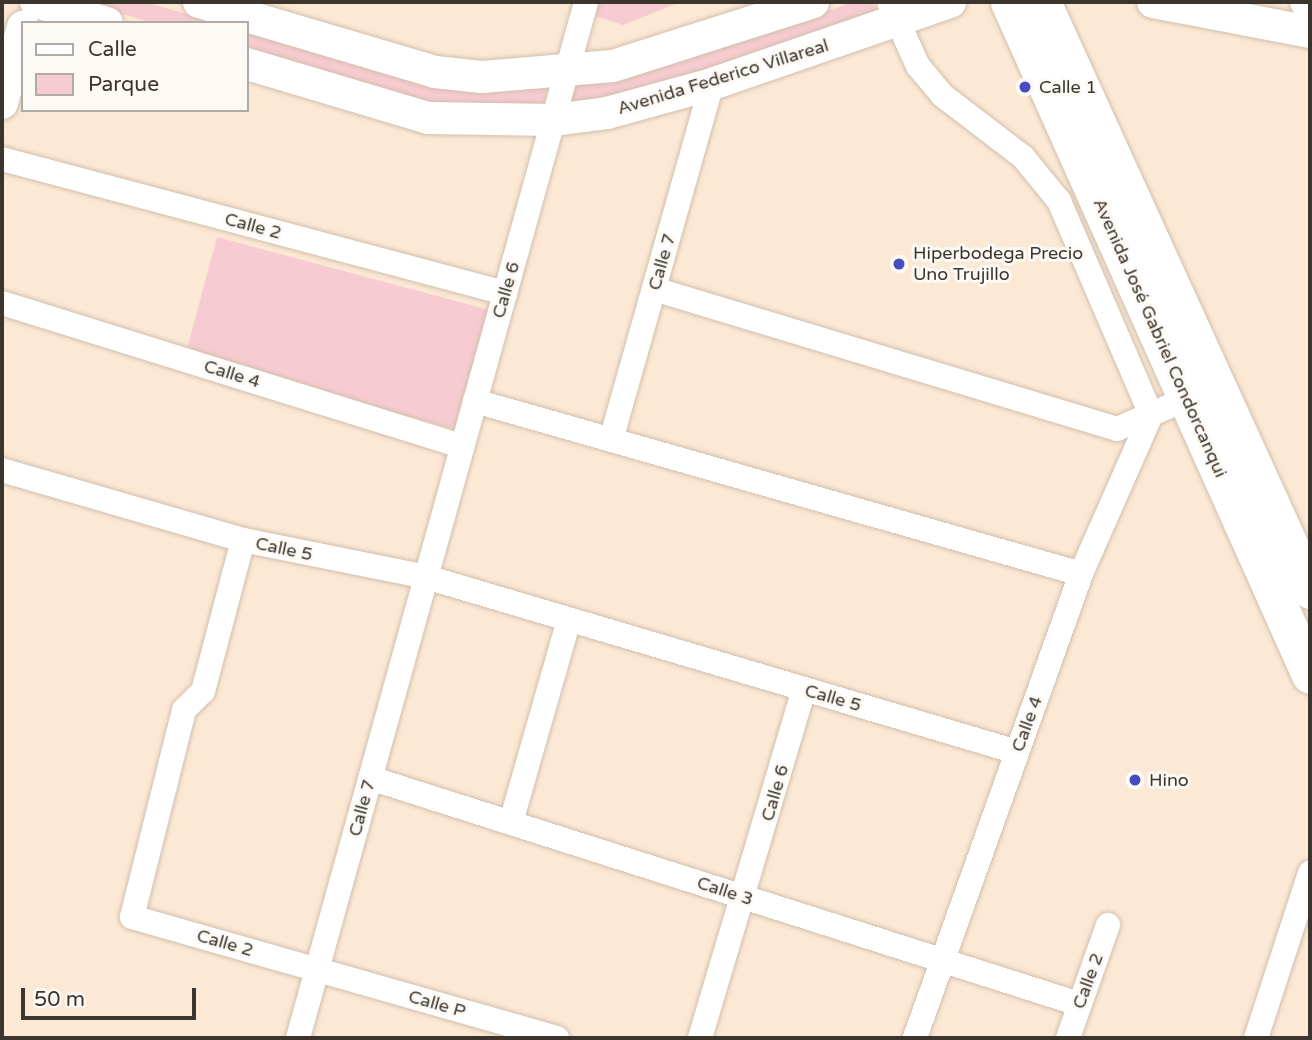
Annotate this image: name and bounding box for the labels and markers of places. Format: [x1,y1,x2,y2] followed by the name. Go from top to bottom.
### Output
[1039,76,1097,98] place label: Calle 1
[1017,79,1033,95] marker: Calle 1
[913,243,1083,286] place label: Hiperbodega Precio Uno Trujillo
[891,256,907,272] marker: Hiperbodega Precio Uno Trujillo
[1149,769,1189,791] place label: Hino
[1127,772,1143,788] marker: Hino

